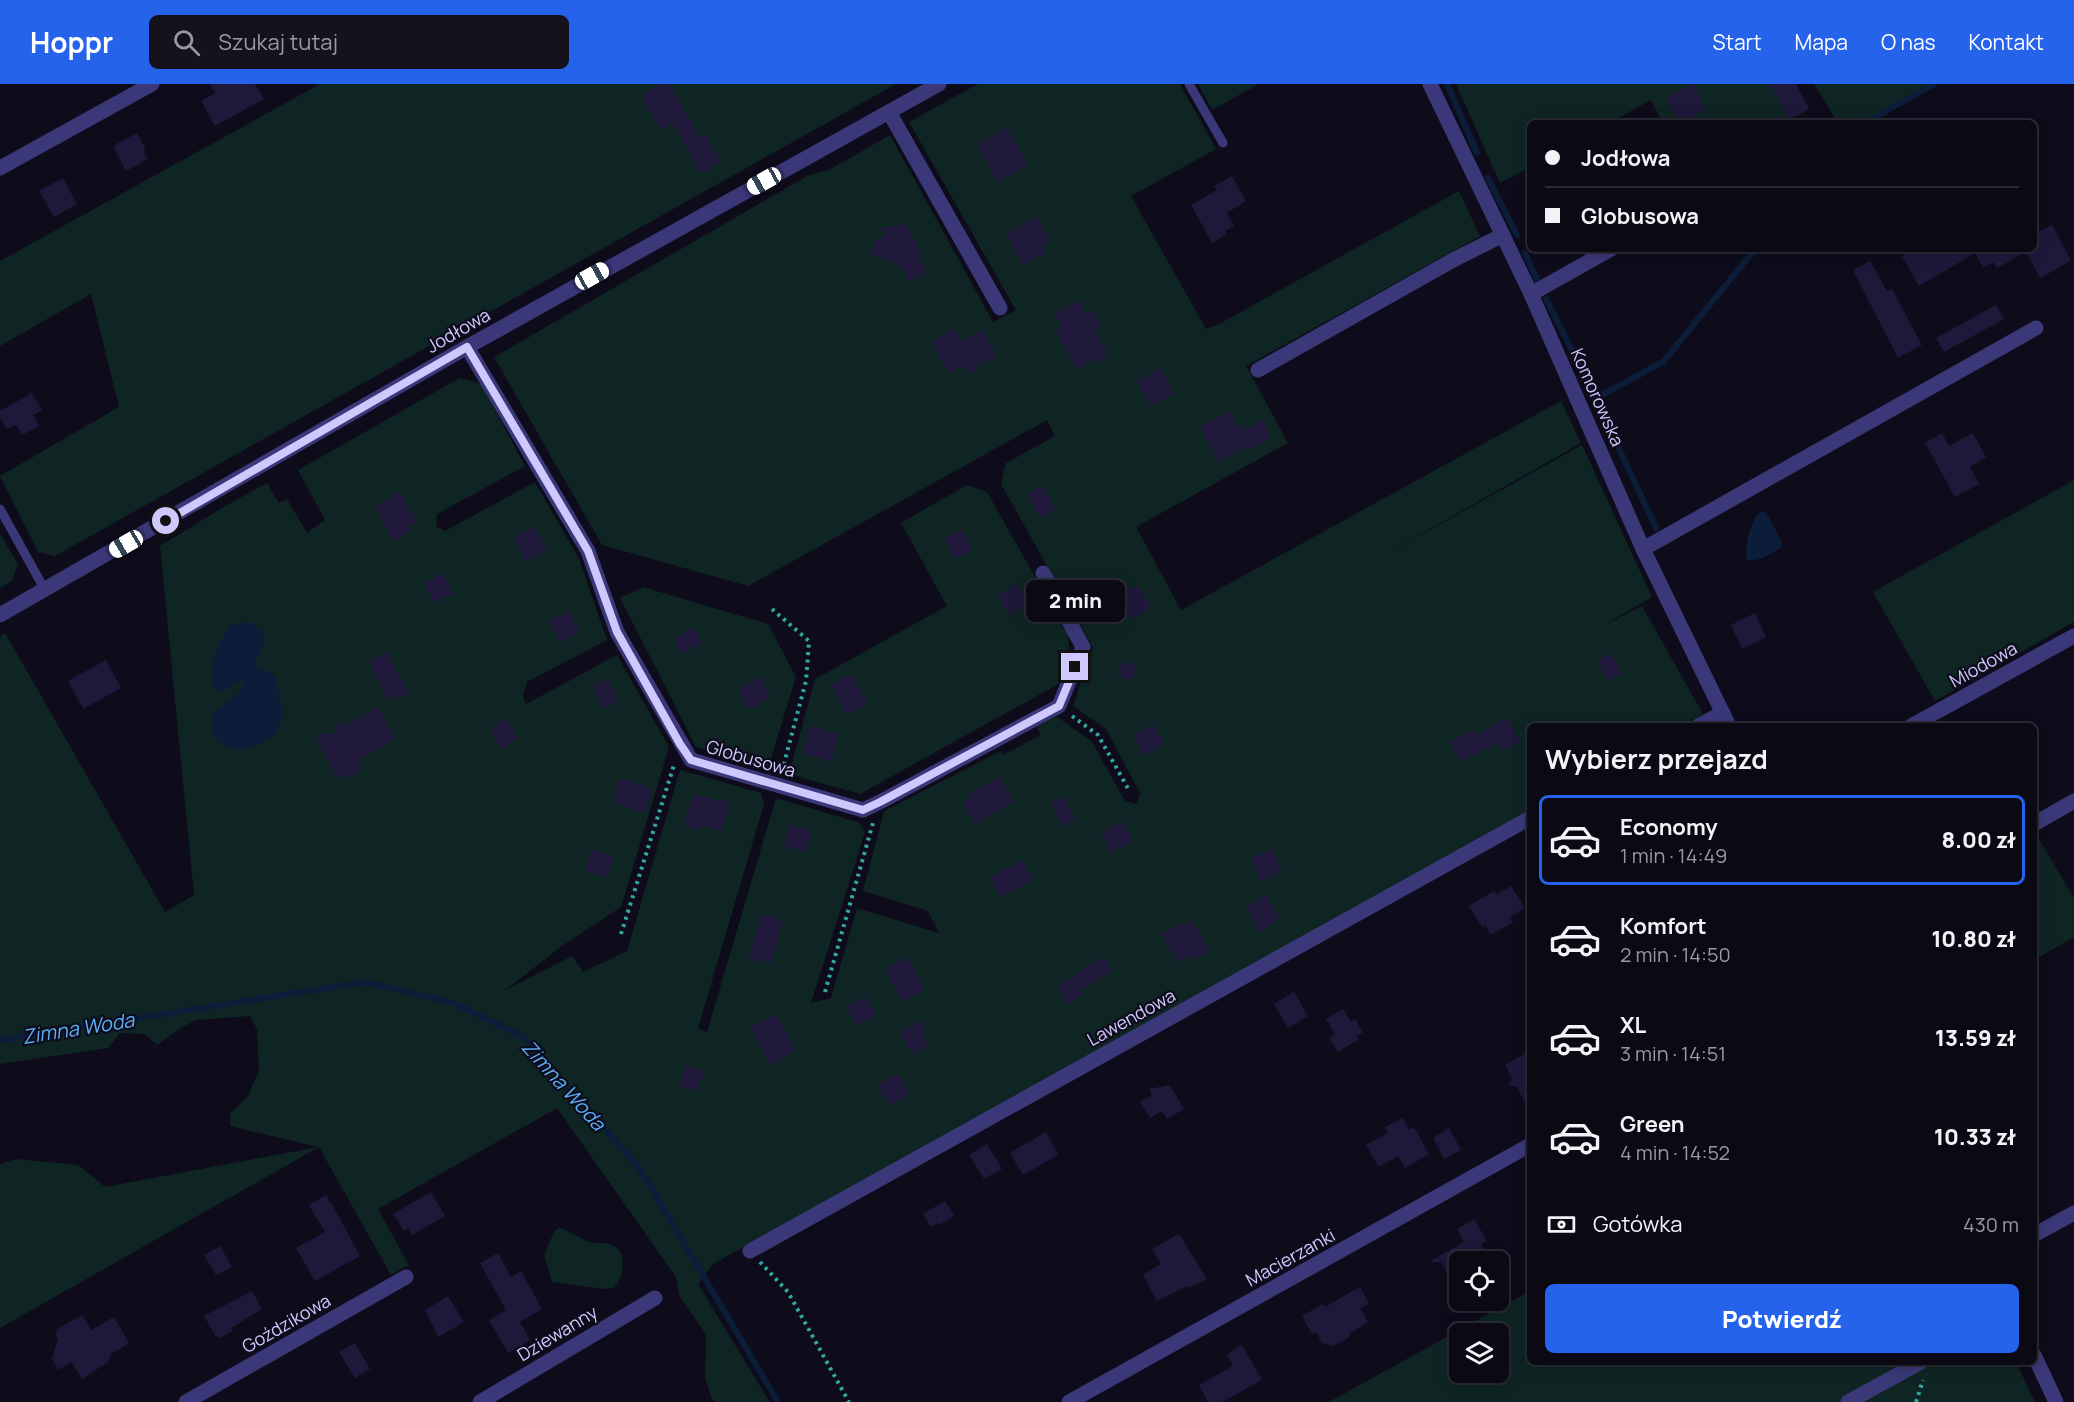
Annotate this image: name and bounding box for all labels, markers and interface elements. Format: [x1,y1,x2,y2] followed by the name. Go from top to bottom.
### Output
[149,15,569,69] search box
[30,23,113,61] text: Hoppr
[170,26,203,59] icon: search
[218,27,338,57] text: Szukaj tutaj
[1713,28,1762,56] text: Start
[1795,28,1848,56] text: Mapa
[1881,28,1936,56] text: O nas
[1969,28,2044,56] text: Kontakt
[1581,143,1670,173] text: Jodłowa
[744,164,784,198] car
[1581,201,1699,231] text: Globusowa
[572,259,612,293] car
[422,302,494,358] street label: Jodłowa
[1566,344,1630,450] street label: Komorowska
[152,507,179,534] route start
[106,527,146,561] car
[1026,580,1124,622] callout: 2 min
[1049,587,1102,614] text: 2 min
[1945,636,2021,692] street label: Miodowa
[1061,653,1088,680] route end
[704,734,798,782] street label: Globusowa
[1545,740,1768,777] text: Wybierz przejazd
[1620,812,1718,842] text: Economy
[1548,813,1602,867] icon: car
[1941,825,2016,855] text: 8.00 zł
[1620,842,1727,869] text: 1 min · 14:49
[1620,911,1707,941] text: Komfort
[1548,912,1602,966] icon: car
[1931,924,2016,954] text: 10.80 zł
[1620,941,1731,968] text: 2 min · 14:50
[1083,983,1179,1051] street label: Lawendowa
[20,1006,137,1050] water label: Zimna Woda
[1620,1010,1646,1040] text: XL
[1548,1011,1602,1065] icon: car
[1935,1023,2016,1053] text: 13.59 zł
[516,1034,612,1137] water label: Zimna Woda
[1620,1040,1726,1067] text: 3 min · 14:51
[1620,1109,1685,1139] text: Green
[1548,1110,1602,1164] icon: car
[1934,1122,2016,1152] text: 10.33 zł
[1620,1139,1730,1166] text: 4 min · 14:52
[1545,1208,1578,1241] icon: cash
[1593,1209,1682,1239] text: Gotówka
[1963,1211,2019,1238] text: 430 m
[1241,1223,1339,1291] street label: Macierzanki
[1449,1251,1509,1383] map controls
[1449,1251,1509,1311] button: locate
[1545,1284,2019,1353] button: Potwierdź
[237,1288,335,1358] street label: Goździkowa
[512,1299,602,1366] street label: Dziewanny
[1449,1323,1509,1383] button: layers

